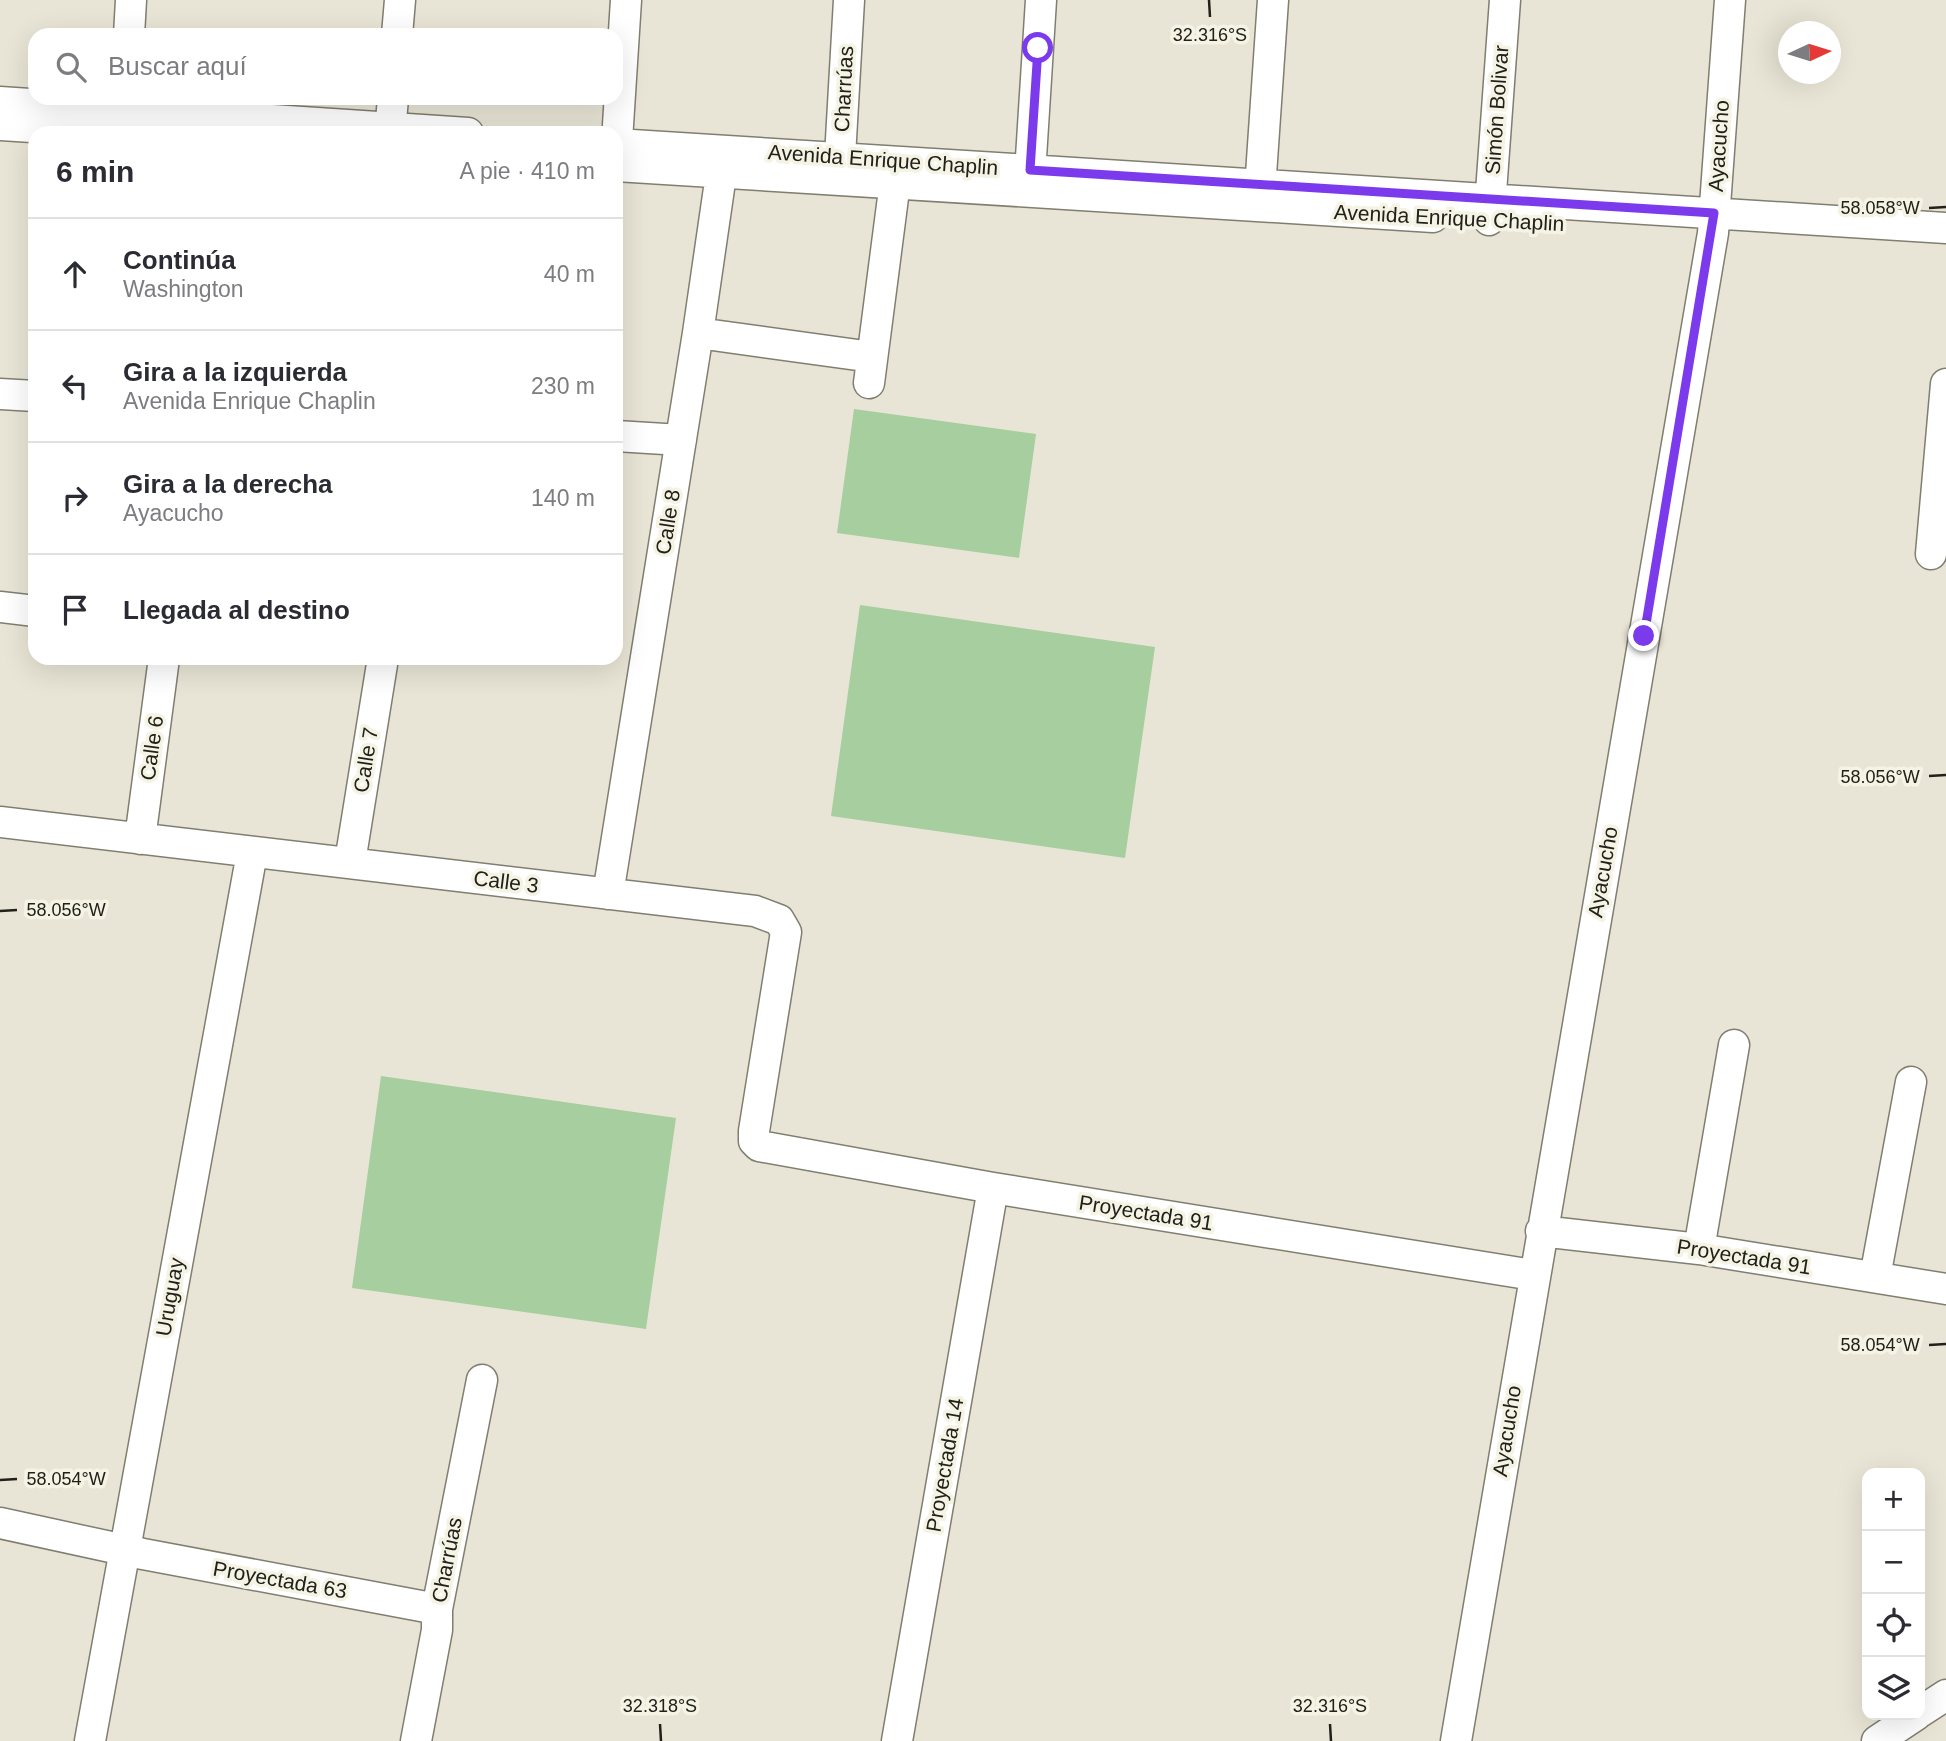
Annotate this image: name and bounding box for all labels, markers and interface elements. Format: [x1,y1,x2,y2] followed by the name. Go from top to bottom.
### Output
[1778,21,1841,84] north arrow
[1173,25,1247,45] text: 32.316°S
[28,28,623,105] search box
[1022,32,1053,63] route start
[830,45,857,133] street label: Charrúas
[1481,45,1512,175] street label: Simón Bolivar
[52,48,90,86] icon: search
[108,51,247,81] text: Buscar aquí
[1704,99,1733,193] street label: Ayacucho
[767,140,999,179] street label: Avenida Enrique Chaplin
[56,155,134,188] text: 6 min
[459,158,595,184] text: A pie · 410 m
[1840,198,1920,218] text: 58.058°W
[1333,200,1565,235] street label: Avenida Enrique Chaplin
[123,245,236,275] text: Continúa
[56,255,94,293] icon: ahead
[544,261,595,287] text: 40 m
[123,276,244,302] text: Washington
[123,357,347,387] text: Gira a la izquierda
[56,367,94,405] icon: left
[531,373,595,399] text: 230 m
[123,388,376,414] text: Avenida Enrique Chaplin
[123,469,333,499] text: Gira a la derecha
[56,479,94,517] icon: right
[531,485,595,511] text: 140 m
[651,488,684,556] street label: Calle 8
[123,500,224,526] text: Ayacucho
[56,591,94,629] icon: arrive
[123,595,350,625] text: Llegada al destino
[1628,620,1659,651] route end
[136,714,167,782] street label: Calle 6
[349,726,382,794] street label: Calle 7
[1840,767,1920,787] text: 58.056°W
[1583,825,1622,919] street label: Ayacucho
[472,866,540,897] street label: Calle 3
[26,900,106,920] text: 58.056°W
[1077,1191,1215,1234] street label: Proyectada 91
[1675,1235,1813,1278] street label: Proyectada 91
[151,1255,188,1338] street label: Uruguay
[1840,1335,1920,1355] text: 58.054°W
[1488,1384,1525,1478] street label: Ayacucho
[921,1396,968,1534] street label: Proyectada 14
[1862,1468,1925,1720] map controls
[1862,1468,1925,1531] button: +
[26,1469,106,1489] text: 58.054°W
[427,1515,466,1604] street label: Charrúas
[1862,1531,1925,1594] button: −
[211,1556,349,1603] street label: Proyectada 63
[1862,1594,1925,1657] button: locate
[1862,1657,1925,1720] button: layers
[623,1696,697,1716] text: 32.318°S
[1293,1696,1367,1716] text: 32.316°S

